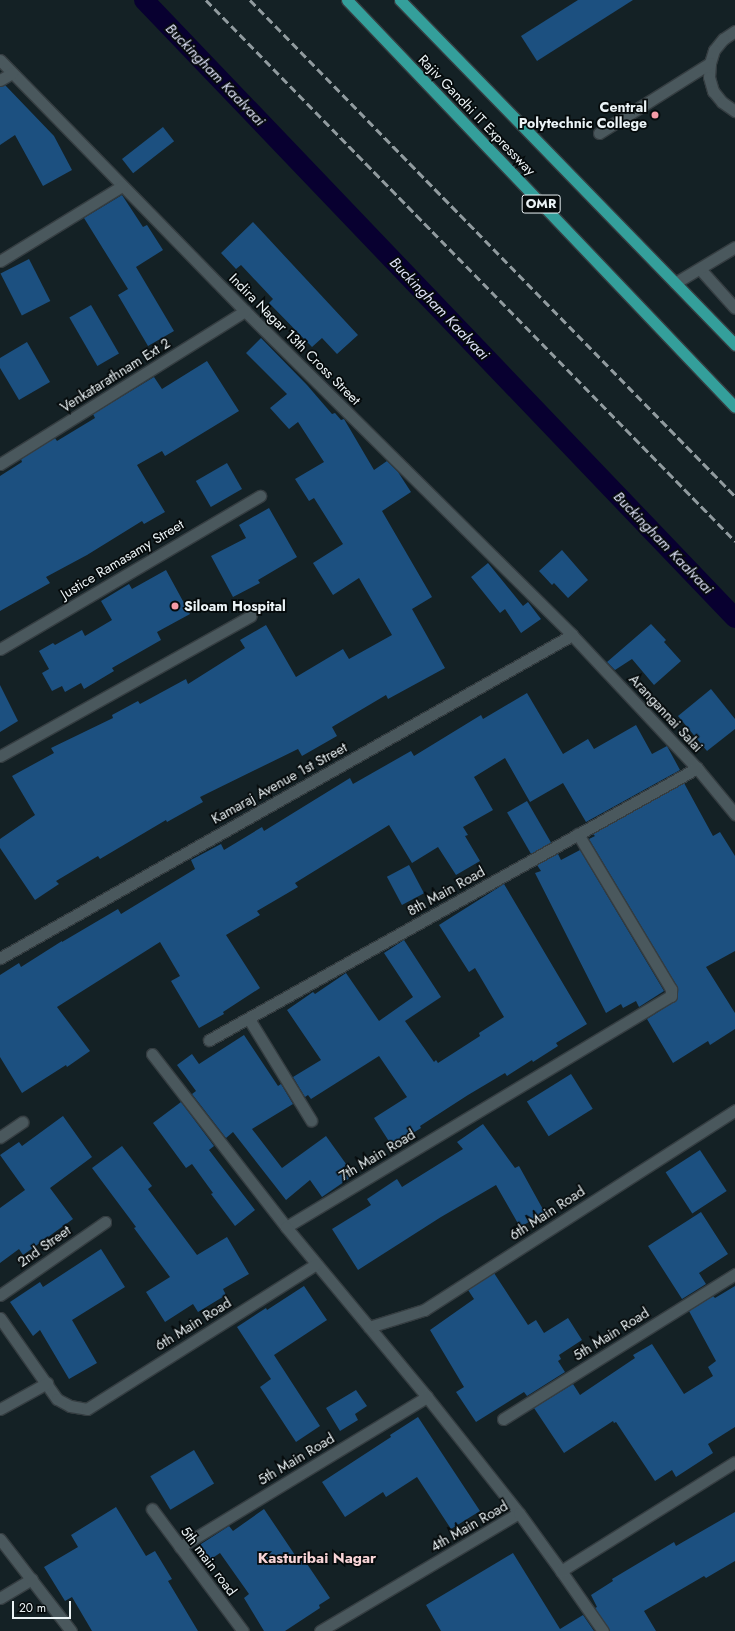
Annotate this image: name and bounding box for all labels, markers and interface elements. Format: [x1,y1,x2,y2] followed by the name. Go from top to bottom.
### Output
[161,20,269,130] water label: Buckingham Kaalvaai
[415,51,539,179] street label: Rajiv Gandhi IT Expressway
[519,99,647,132] place label: Central Polytechnic College
[650,110,660,120] marker: Central Polytechnic College
[521,193,561,215] road number: OMR
[385,254,493,364] water label: Buckingham Kaalvaai
[226,270,364,408] street label: Indira Nagar 13th Cross Street
[57,334,173,416] street label: Venkatarathnam Ext 2
[609,488,717,598] water label: Buckingham Kaalvaai
[57,516,187,602] street label: Justice Ramasamy Street
[184,598,286,614] place label: Siloam Hospital
[169,600,181,612] marker: Siloam Hospital
[626,671,706,755] street label: Arangannai Salai
[208,739,350,827] street label: Kamaraj Avenue 1st Street
[404,863,488,919] street label: 8th Main Road
[336,1126,418,1184] street label: 7th Main Road
[506,1182,588,1244] street label: 6th Main Road
[14,1222,74,1270] street label: 2nd Street
[152,1294,234,1354] street label: 6th Main Road
[570,1304,652,1364] street label: 5th Main Road
[255,1430,337,1488] street label: 5th Main Road
[427,1497,511,1555] street label: 4th Main Road
[177,1523,241,1599] street label: 5th main road
[258,1550,376,1568] district label: Kasturibai Nagar
[14,1593,73,1619] scale bar
[19,1599,46,1617] text: 20 m

